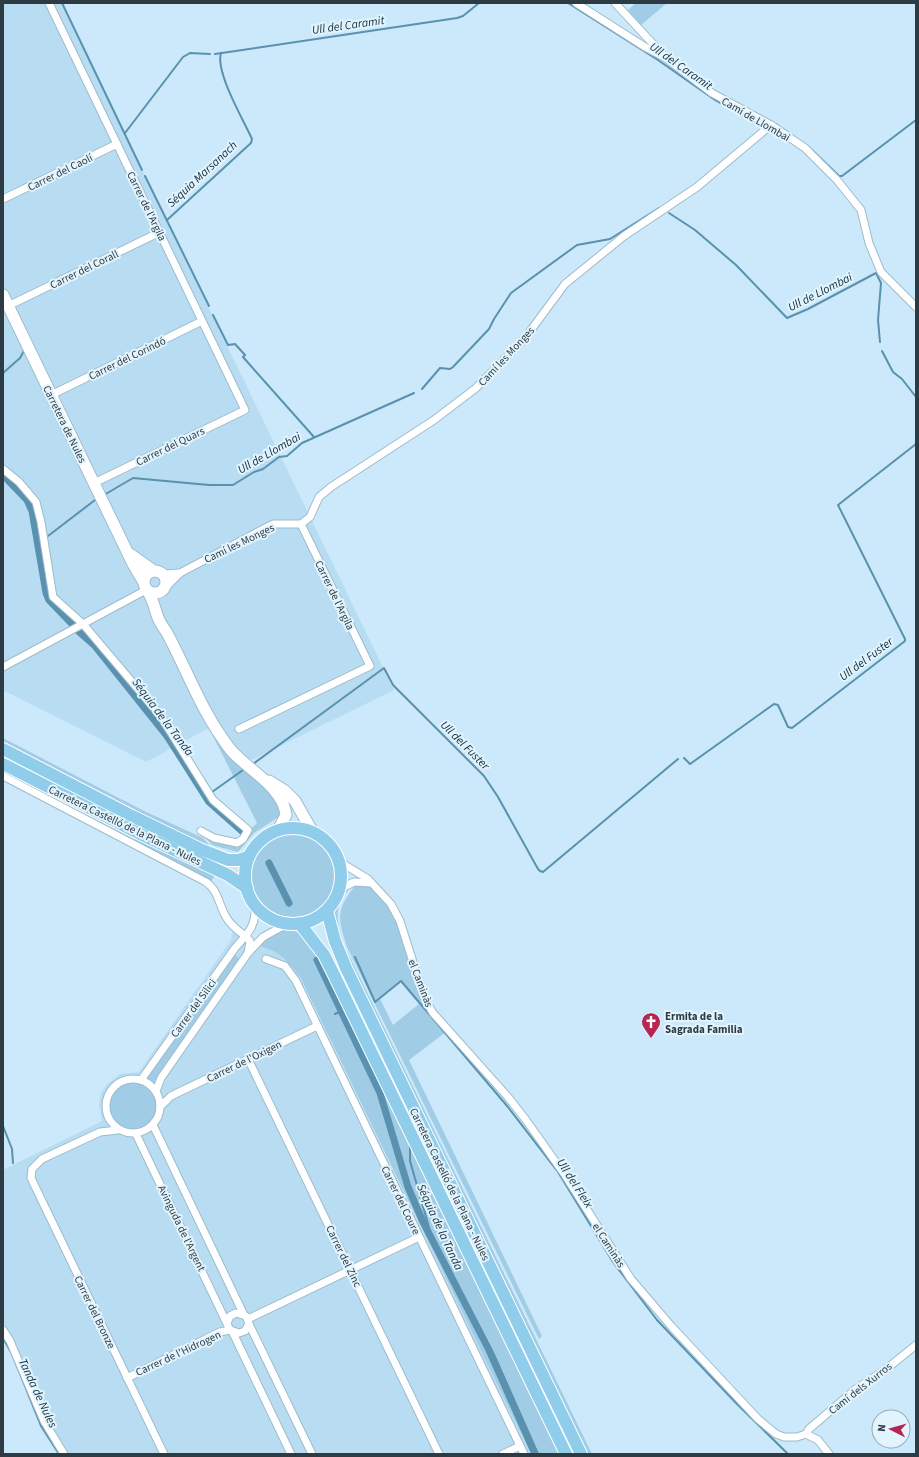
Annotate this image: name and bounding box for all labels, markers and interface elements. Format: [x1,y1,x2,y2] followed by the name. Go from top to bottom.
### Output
[311,12,387,39] water label: Ull del Caramit
[646,38,716,95] water label: Ull del Caramit
[719,94,793,145] street label: Camí de Llombai
[163,137,241,211] water label: Séquia Marsanach
[25,150,96,195] street label: Carrer del Caolí
[123,169,170,244] street label: Carrer de l'Argila
[48,246,121,292] street label: Carrer del Corall
[785,269,856,316] water label: Ull de Llombai
[475,323,538,389] street label: Camí les Monges
[86,333,168,384] street label: Carrer del Corindó
[39,383,90,466] street label: Carretera de Nules
[133,423,207,470] street label: Carrer del Quars
[235,428,304,478] water label: Ull de Llombai
[202,520,277,567] street label: Camí les Monges
[311,558,358,633] street label: Carrer de l'Argila
[836,633,897,685] water label: Ull del Fuster
[128,675,198,760] water label: Séquia de la Tanda
[436,717,494,774] water label: Ull del Fuster
[46,782,204,869] street label: Carretera Castelló de la Plana - Nules
[405,957,437,1010] street label: el Caminàs
[167,976,220,1041] street label: Carrer del Silici
[665,1009,743,1037] place label: Ermita de la Sagrada Familia
[640,1011,662,1039] church icon: Ermita de la Sagrada Familia
[204,1037,284,1086] street label: Carrer de l'Oxigen
[406,1105,493,1263] street label: Carretera Castelló de la Plana - Nules
[552,1155,597,1212] water label: Ull del Fleix
[377,1163,424,1238] street label: Carrer del Coure
[412,1181,467,1274] water label: Séquia de la Tanda
[154,1183,209,1274] street label: Avinguda de l'Argent
[589,1220,629,1271] street label: el Caminàs
[322,1223,365,1290] street label: Carrer del Zinc
[70,1273,119,1352] street label: Carrer del Bronze
[133,1327,223,1380] street label: Carrer de l'Hidrogen
[14,1356,61,1431] water label: Tanda de Nules
[825,1359,895,1418] street label: Camí dels Xurros
[871,1409,911,1449] north arrow
[874,1424,889,1432] text: N

